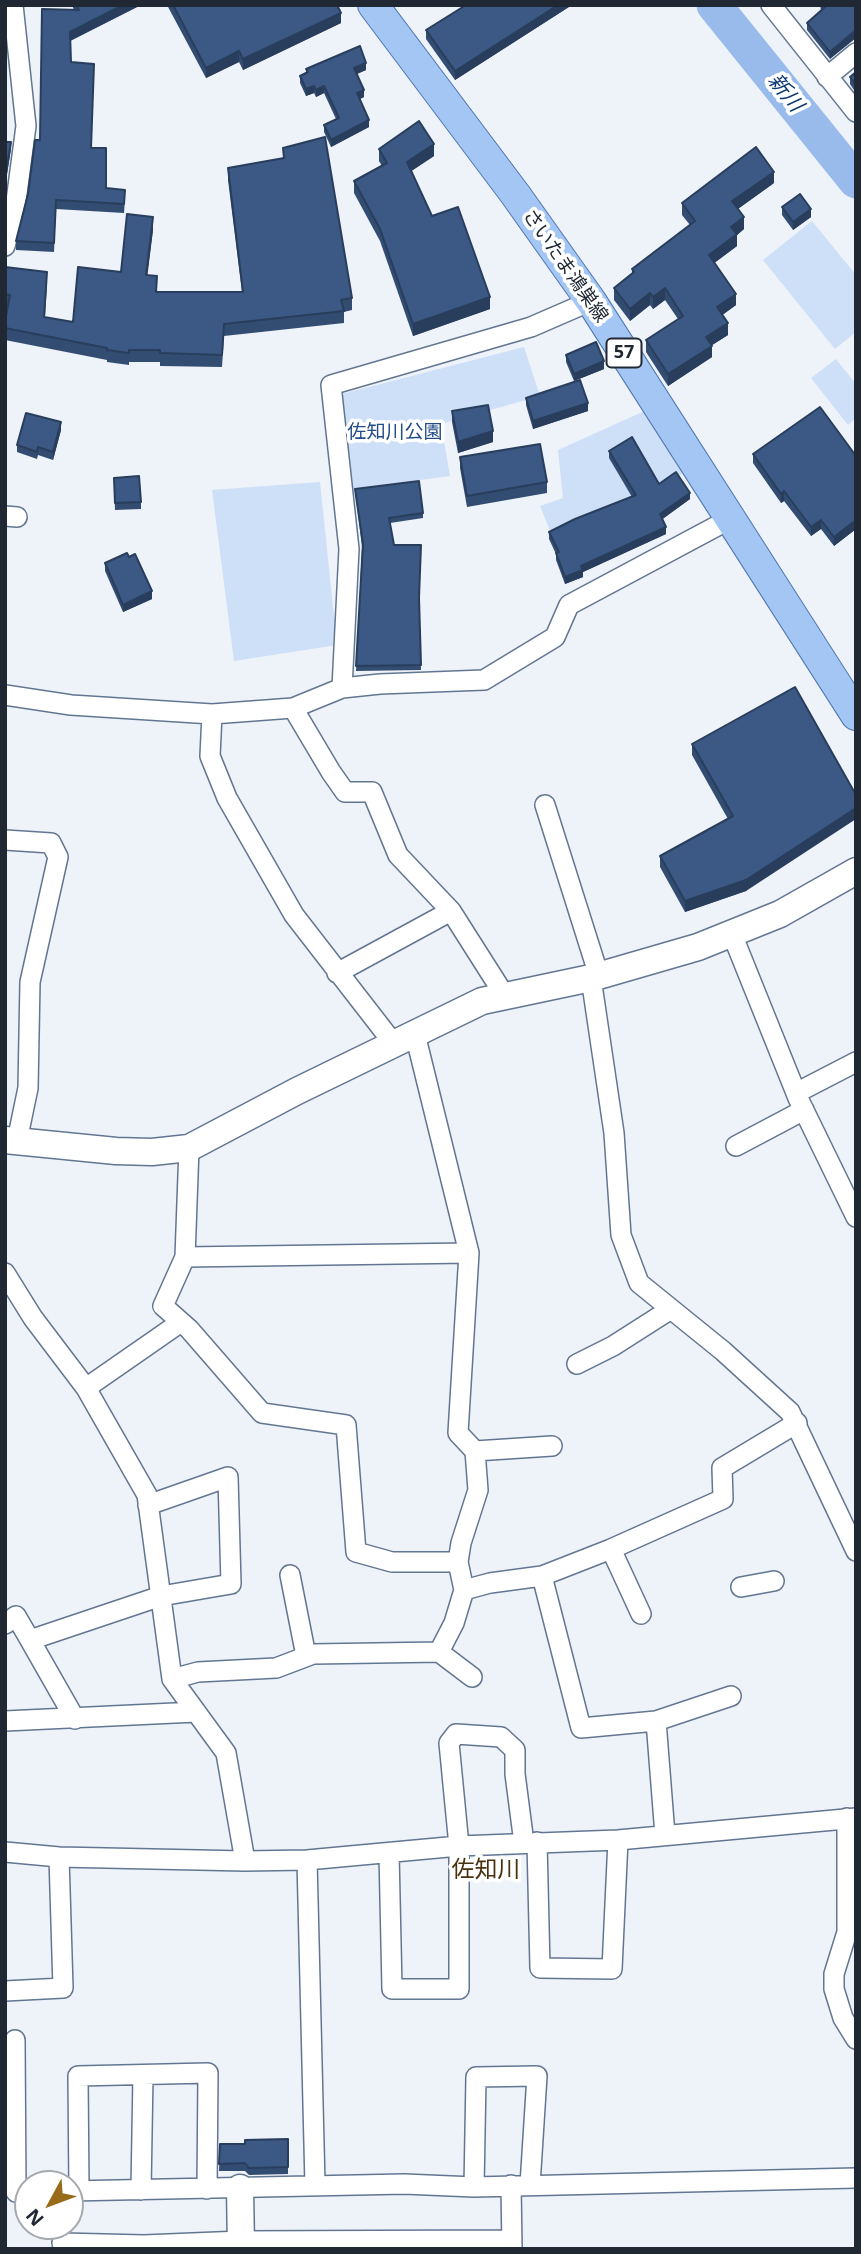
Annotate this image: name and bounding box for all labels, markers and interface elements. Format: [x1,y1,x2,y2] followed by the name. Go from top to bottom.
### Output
[762,69,808,117] water label: 新川
[518,205,612,327] street label: さいたま鴻巣線
[606,338,642,368] road number: 57
[348,422,442,444] park label: 佐知川公園
[452,1856,520,1884] district label: 佐知川
[14,2170,84,2240] north arrow
[20,2203,50,2232] text: N

